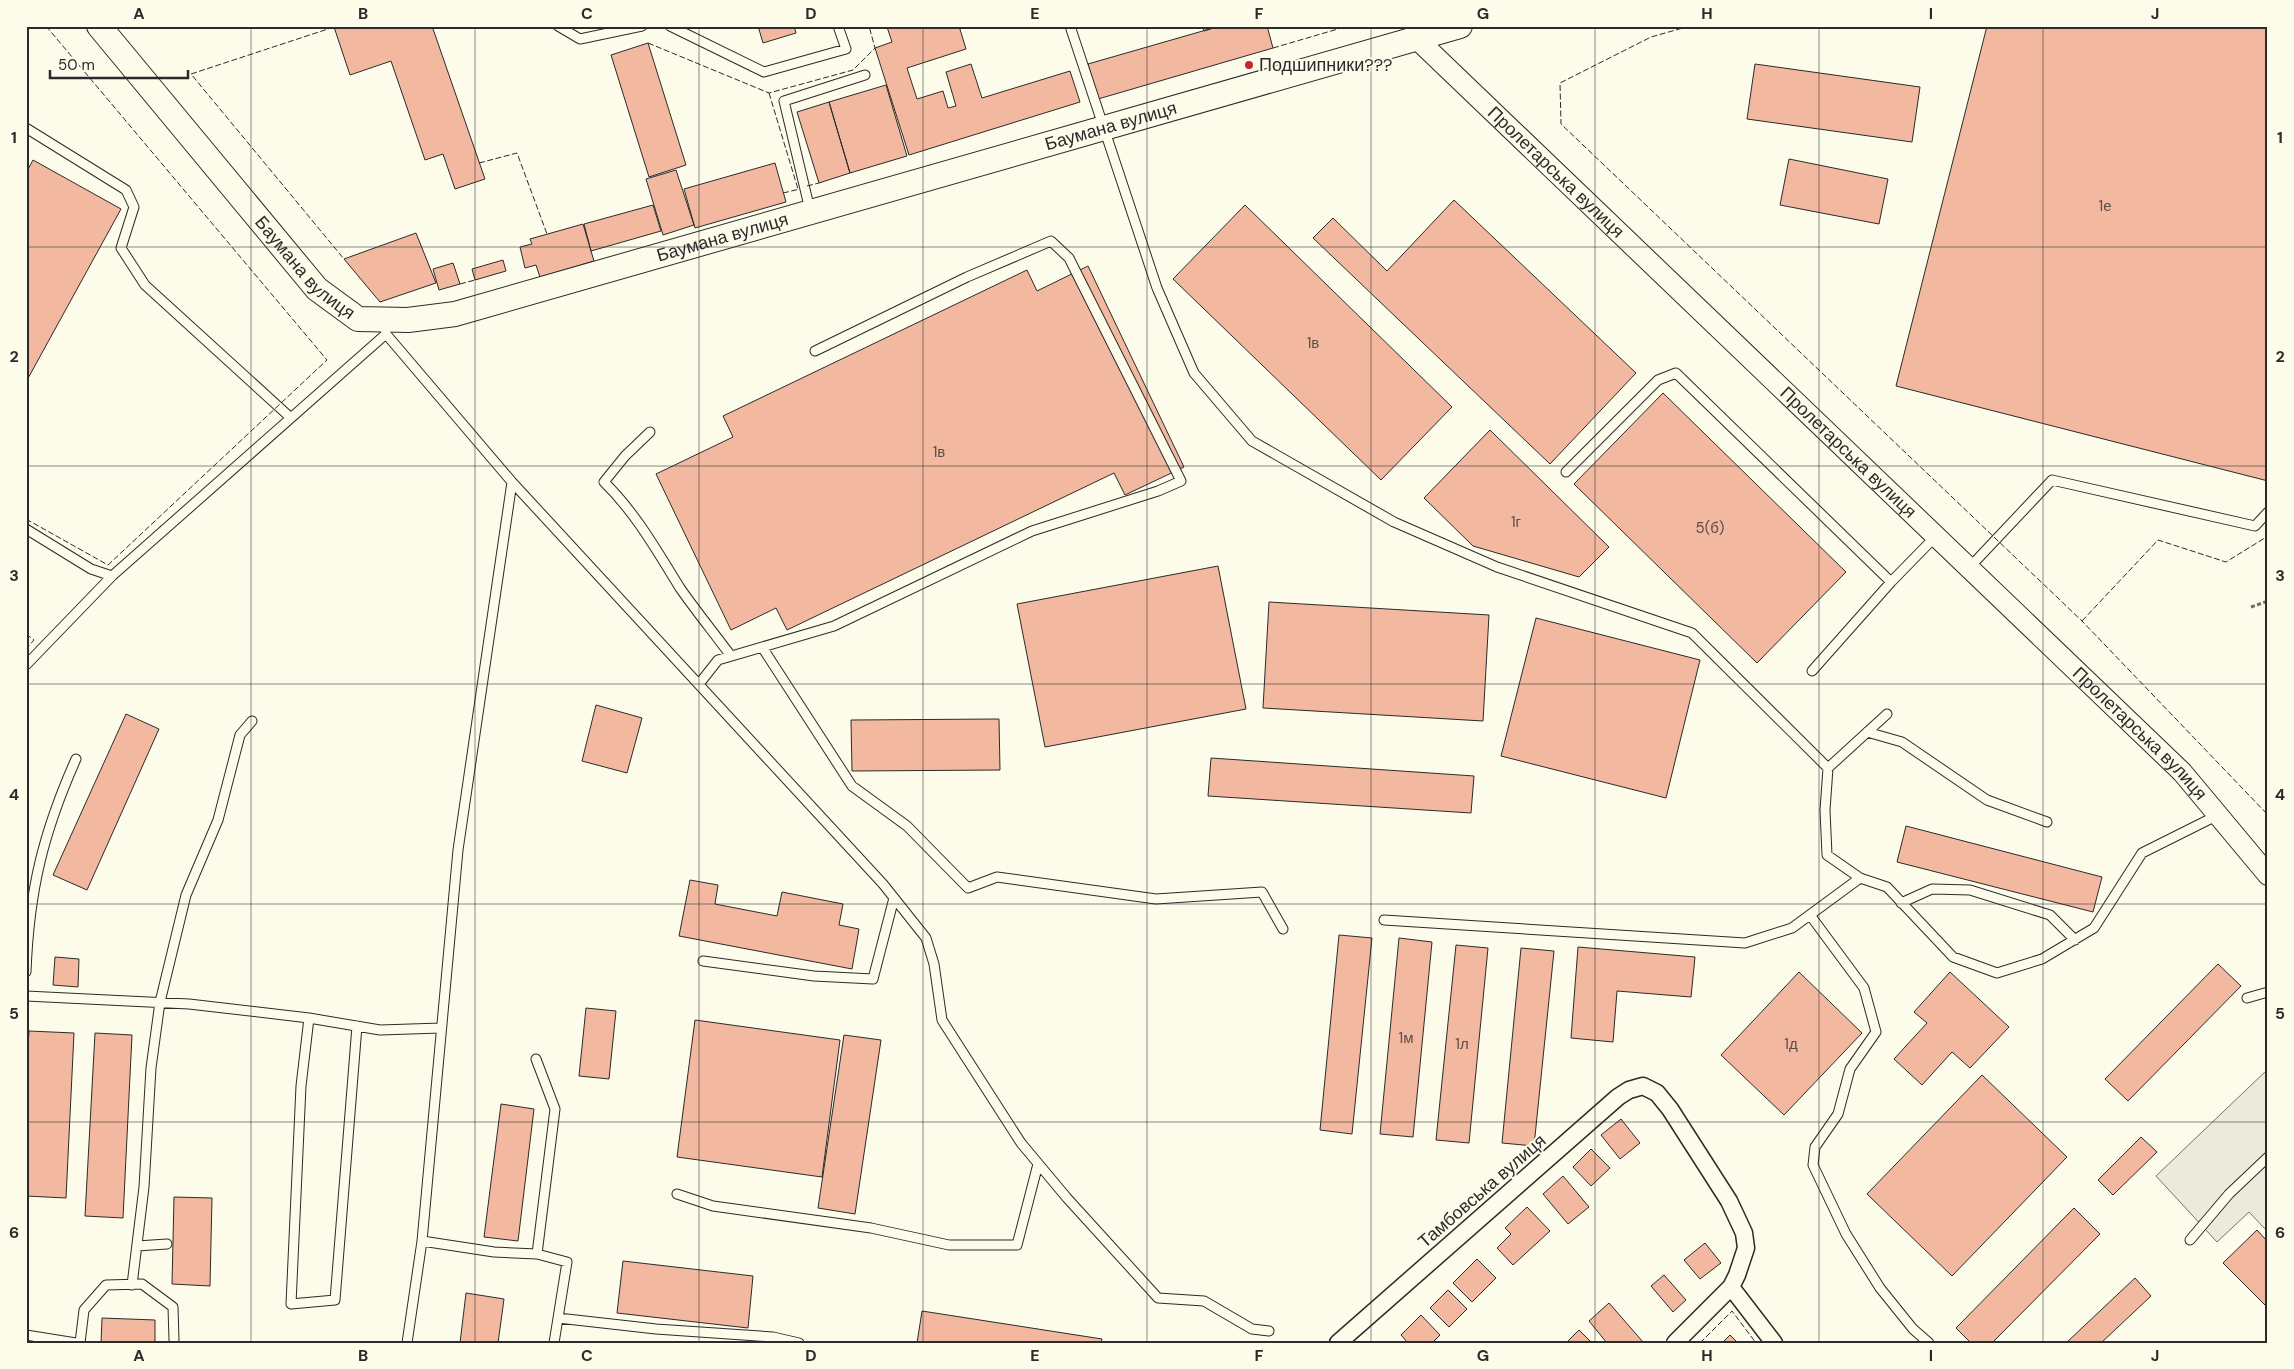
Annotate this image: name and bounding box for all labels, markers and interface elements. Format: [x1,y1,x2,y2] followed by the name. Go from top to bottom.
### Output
[133,3,145,24] text: A
[358,3,368,24] text: B
[581,3,593,24] text: C
[805,3,817,24] text: D
[1030,3,1040,24] text: E
[1255,3,1264,24] text: F
[1477,3,1489,24] text: G
[1701,3,1713,24] text: H
[1929,3,1933,24] text: I
[2151,3,2159,24] text: J
[50,48,188,80] scale bar
[1259,53,1393,77] place label: Подшипники???
[58,55,95,75] text: 50 m
[1243,59,1255,71] marker: Подшипники???
[1042,96,1179,156] street label: Баумана вулиця
[1482,101,1629,243] street label: Пролетарська вулиця
[11,127,17,148] text: 1
[2277,127,2283,148] text: 1
[2098,196,2112,216] house number: 1е
[654,207,791,268] street label: Баумана вулиця
[249,211,360,325] street label: Баумана вулиця
[1307,333,1319,353] house number: 1в
[9,346,19,367] text: 2
[2275,346,2285,367] text: 2
[1775,381,1922,523] street label: Пролетарська вулиця
[933,442,945,462] house number: 1в
[1511,512,1522,532] house number: 1г
[1696,518,1724,538] house number: 5(б)
[9,565,19,586] text: 3
[2275,565,2285,586] text: 3
[2067,661,2212,805] street label: Пролетарська вулиця
[9,784,19,805] text: 4
[2275,784,2285,805] text: 4
[9,1003,19,1024] text: 5
[2275,1003,2285,1024] text: 5
[1399,1028,1414,1048] house number: 1м
[1455,1034,1469,1054] house number: 1л
[1784,1034,1798,1054] house number: 1д
[1413,1129,1551,1253] street label: Тамбовська вулиця
[9,1222,19,1243] text: 6
[2275,1222,2285,1243] text: 6
[133,1345,145,1366] text: A
[358,1345,368,1366] text: B
[581,1345,593,1366] text: C
[805,1345,817,1366] text: D
[1030,1345,1040,1366] text: E
[1255,1345,1264,1366] text: F
[1477,1345,1489,1366] text: G
[1701,1345,1713,1366] text: H
[1929,1345,1933,1366] text: I
[2151,1345,2159,1366] text: J

